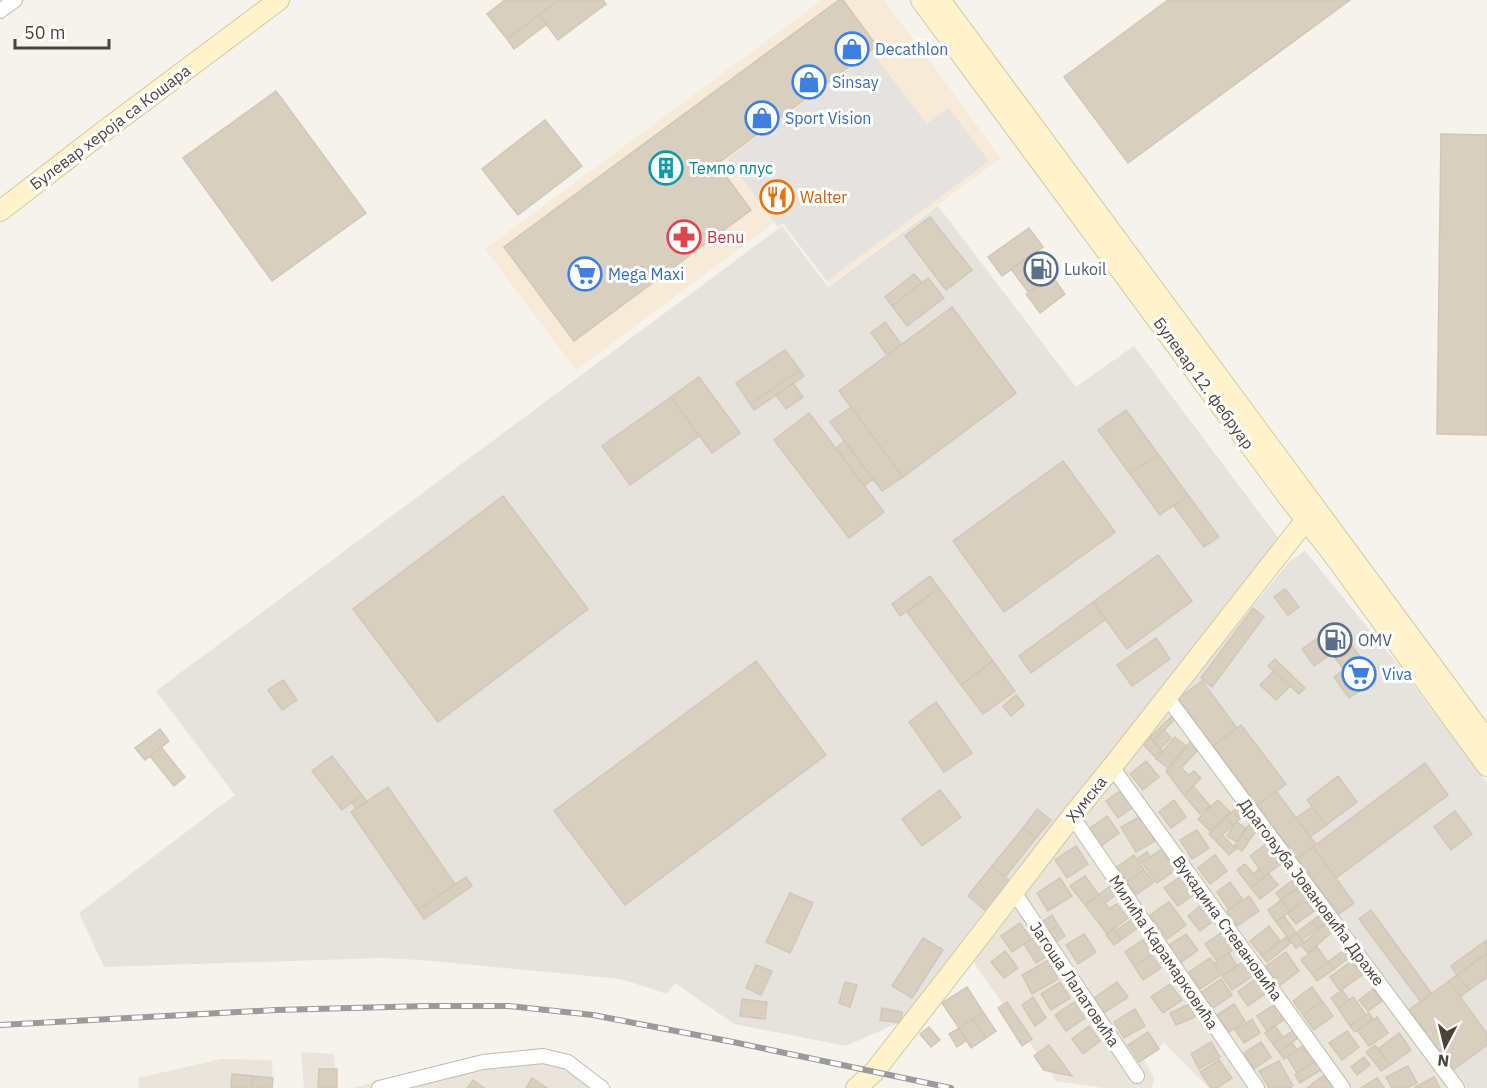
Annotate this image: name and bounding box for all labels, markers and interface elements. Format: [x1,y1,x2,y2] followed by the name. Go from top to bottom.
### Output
[15,12,110,50] scale bar
[24,21,66,44] text: 50 m
[834,31,870,67] shop icon: Decathlon
[875,39,948,59] place label: Decathlon
[26,60,195,194] street label: Булевар хероја са Кошара
[791,64,827,100] shop icon: Sinsay
[832,72,879,92] place label: Sinsay
[744,100,780,136] shop icon: Sport Vision
[785,108,871,128] place label: Sport Vision
[648,150,684,186] building icon: Темпо плус
[689,158,773,178] place label: Темпо плус
[759,179,795,215] restaurant icon: Walter
[800,187,847,207] place label: Walter
[666,219,702,255] pharmacy icon: Benu
[707,227,744,247] place label: Benu
[1023,251,1059,287] fuel station icon: Lukoil
[567,256,603,292] supermarket icon: Mega Maxi
[1064,259,1106,279] place label: Lukoil
[608,264,684,284] place label: Mega Maxi
[1149,313,1259,453] street label: Булевар 12. фебруар
[1317,622,1353,658] fuel station icon: OMV
[1358,630,1392,650] place label: OMV
[1341,656,1377,692] supermarket icon: Viva
[1382,664,1412,684] place label: Viva
[1061,771,1111,826] street label: Хумска
[1235,794,1389,990] street label: Драгољуба Јовановића Драже
[1169,852,1288,1005] street label: Вукадина Стевановића
[1105,871,1223,1033] street label: Милића Карамарковића
[1026,918,1125,1051] street label: Јагоша Лалатовића
[1415,1016,1475,1076] north arrow
[1436,1050,1450,1072] text: N

